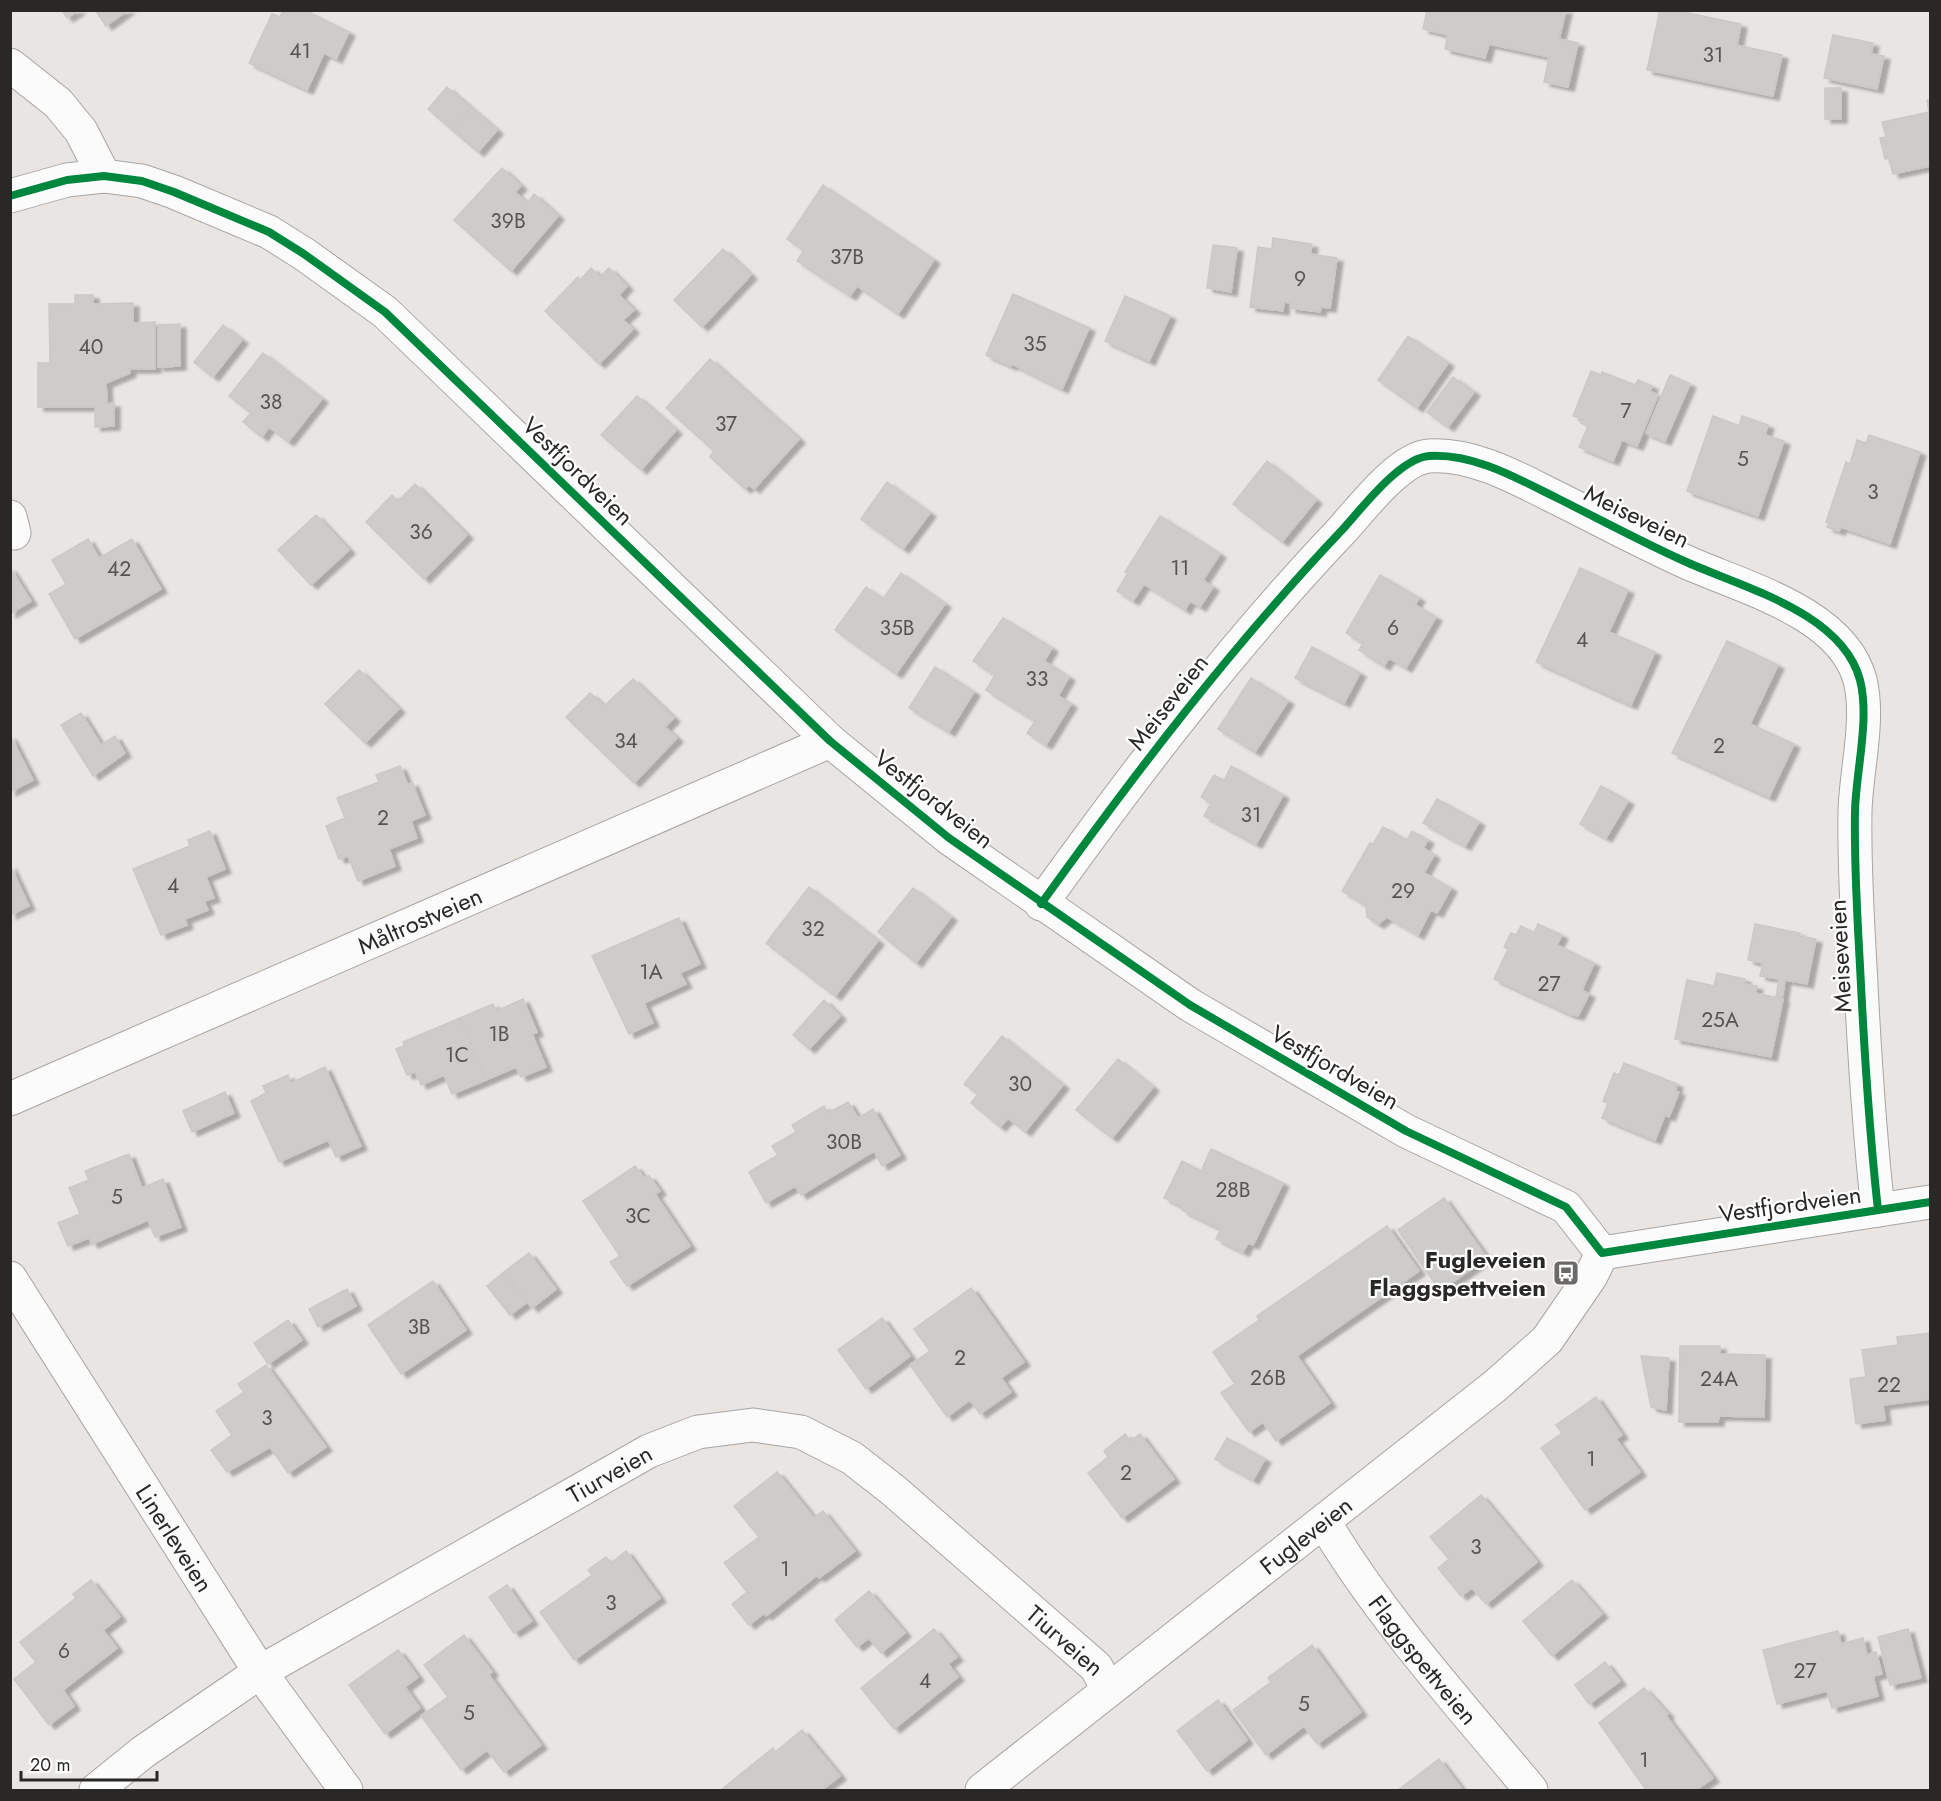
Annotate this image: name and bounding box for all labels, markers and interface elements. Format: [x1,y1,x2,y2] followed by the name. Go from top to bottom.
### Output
[289,36,311,66] house number: 41
[1703,40,1723,70] house number: 31
[490,206,526,236] house number: 39B
[830,242,864,272] house number: 37B
[1294,264,1306,294] house number: 9
[1023,329,1047,359] house number: 35
[79,332,103,362] house number: 40
[260,387,282,417] house number: 38
[1620,396,1632,426] house number: 7
[514,409,642,533] street label: Vestfjordveien
[715,409,737,439] house number: 37
[1737,444,1749,474] house number: 5
[1578,475,1696,557] street label: Meiseveien
[1867,477,1879,507] house number: 3
[409,517,433,547] house number: 36
[1171,553,1189,583] house number: 11
[107,554,131,584] house number: 42
[879,613,915,643] house number: 35B
[1387,613,1399,643] house number: 6
[1576,625,1588,655] house number: 4
[1119,647,1217,757] street label: Meiseveien
[1026,664,1048,694] house number: 33
[614,726,638,756] house number: 34
[1713,731,1725,761] house number: 2
[867,741,1001,857] street label: Vestfjordveien
[1241,800,1261,830] house number: 31
[377,803,389,833] house number: 2
[167,871,179,901] house number: 4
[1391,876,1415,906] house number: 29
[352,878,487,963] street label: Måltrostveien
[1820,898,1860,1014] street label: Meiseveien
[801,914,825,944] house number: 32
[639,957,663,987] house number: 1A
[1538,969,1560,999] house number: 27
[1701,1005,1739,1035] house number: 25A
[1264,1016,1406,1118] street label: Vestfjordveien
[488,1019,510,1049] house number: 1B
[445,1040,469,1070] house number: 1C
[1008,1069,1032,1099] house number: 30
[826,1127,862,1157] house number: 30B
[1215,1175,1251,1205] house number: 28B
[1717,1177,1863,1231] street label: Vestfjordveien
[111,1182,123,1212] house number: 5
[625,1201,651,1231] house number: 3C
[1369,1242,1546,1305] place label: Fugleveien Flaggspettveien
[1551,1258,1581,1288] bus stop icon: Fugleveien Flaggspettveien
[407,1312,431,1342] house number: 3B
[954,1343,966,1373] house number: 2
[1250,1363,1286,1393] house number: 26B
[1700,1364,1738,1394] house number: 24A
[1877,1370,1901,1400] house number: 22
[261,1403,273,1433] house number: 3
[560,1435,658,1512] street label: Tiurveien
[1586,1444,1596,1474] house number: 1
[1120,1458,1132,1488] house number: 2
[128,1477,222,1599] street label: Linerleveien
[1252,1488,1359,1583] street label: Fugleveien
[1470,1532,1482,1562] house number: 3
[780,1554,790,1584] house number: 1
[605,1588,617,1618] house number: 3
[1360,1588,1486,1732] street label: Flaggspettveien
[1019,1597,1112,1684] street label: Tiurveien
[58,1636,70,1666] house number: 6
[1794,1656,1816,1686] house number: 27
[919,1666,931,1696] house number: 4
[1298,1689,1310,1719] house number: 5
[463,1698,475,1728] house number: 5
[21,1744,158,1782] scale bar
[1639,1745,1649,1775] house number: 1
[30,1752,70,1778] text: 20 m

